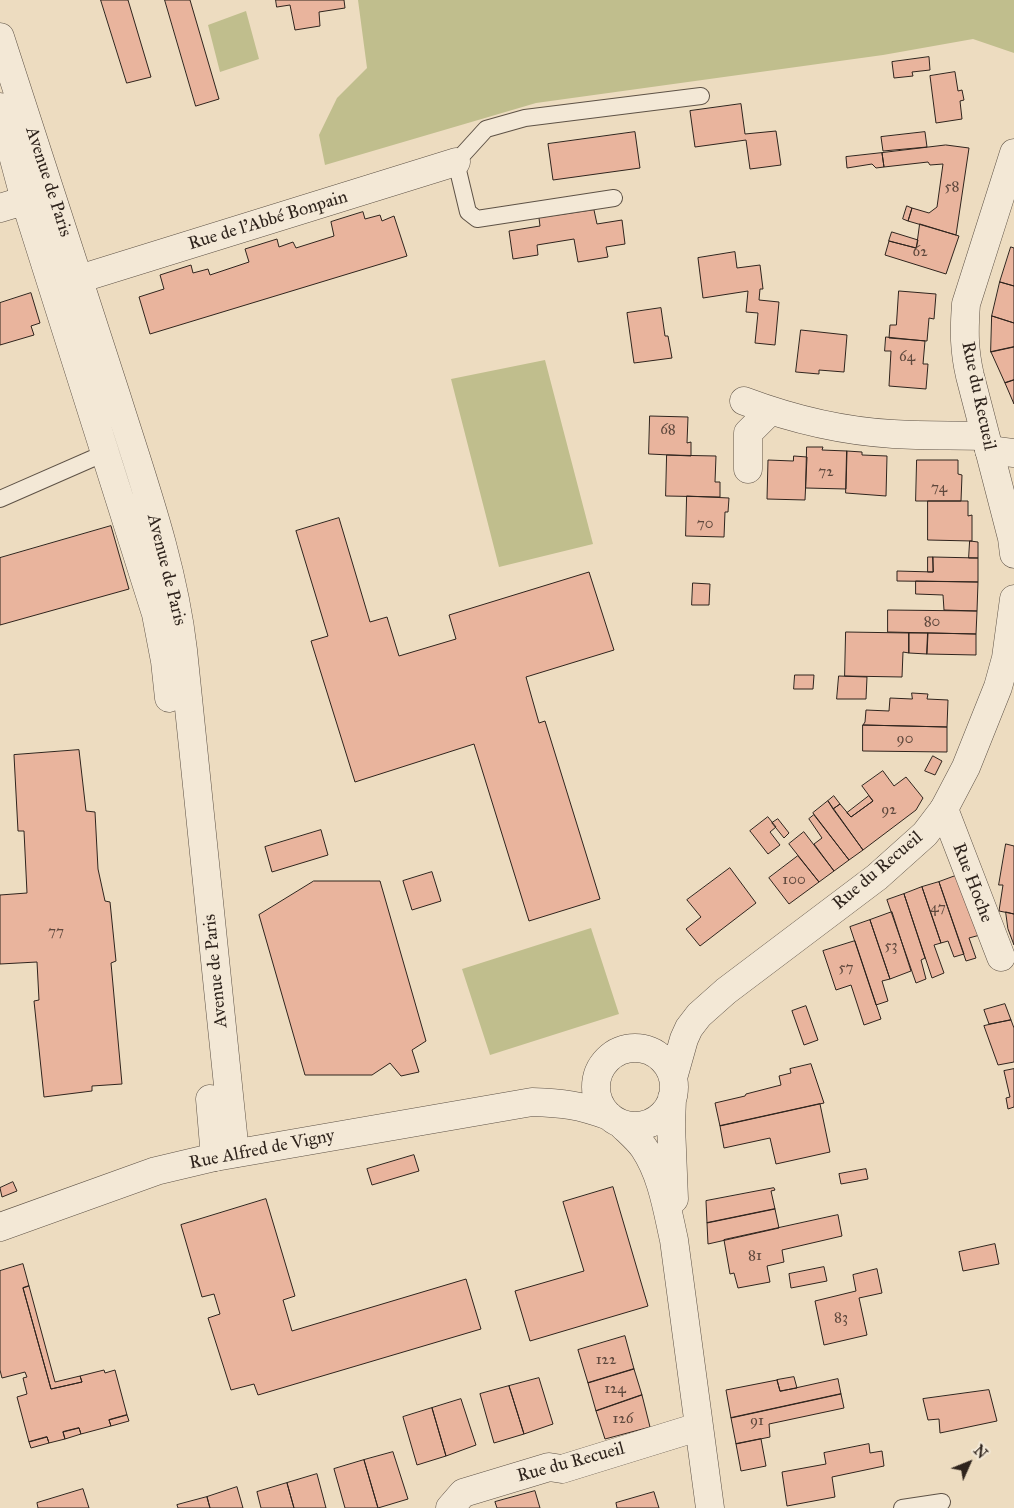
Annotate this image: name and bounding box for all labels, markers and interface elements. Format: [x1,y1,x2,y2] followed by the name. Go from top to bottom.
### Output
[20,124,76,240] street label: Avenue de Paris
[945,178,959,196] house number: 58
[186,186,350,256] street label: Rue de l'Abbé Bonpain
[912,243,928,261] house number: 62
[956,340,1000,452] street label: Rue du Recueil
[899,348,915,366] house number: 64
[660,421,676,439] house number: 68
[818,463,834,481] house number: 72
[931,479,947,497] house number: 74
[142,512,190,628] street label: Avenue de Paris
[697,515,713,533] house number: 70
[924,613,940,631] house number: 80
[897,730,913,748] house number: 90
[881,801,897,819] house number: 92
[829,827,927,915] street label: Rue du Recueil
[947,840,997,926] street label: Rue Hoche
[782,871,806,889] house number: 100
[930,899,946,917] house number: 47
[199,913,233,1029] street label: Avenue de Paris
[48,923,64,941] house number: 77
[885,937,897,955] house number: 53
[839,959,853,977] house number: 57
[187,1125,337,1175] street label: Rue Alfred de Vigny
[748,1247,762,1265] house number: 81
[834,1309,848,1327] house number: 83
[596,1351,616,1369] house number: 122
[604,1380,626,1398] house number: 124
[612,1410,634,1428] house number: 126
[750,1412,764,1430] house number: 91
[515,1438,627,1488] street label: Rue du Recueil
[944,1438,994,1488] north arrow
[970,1442,990,1462] text: N

